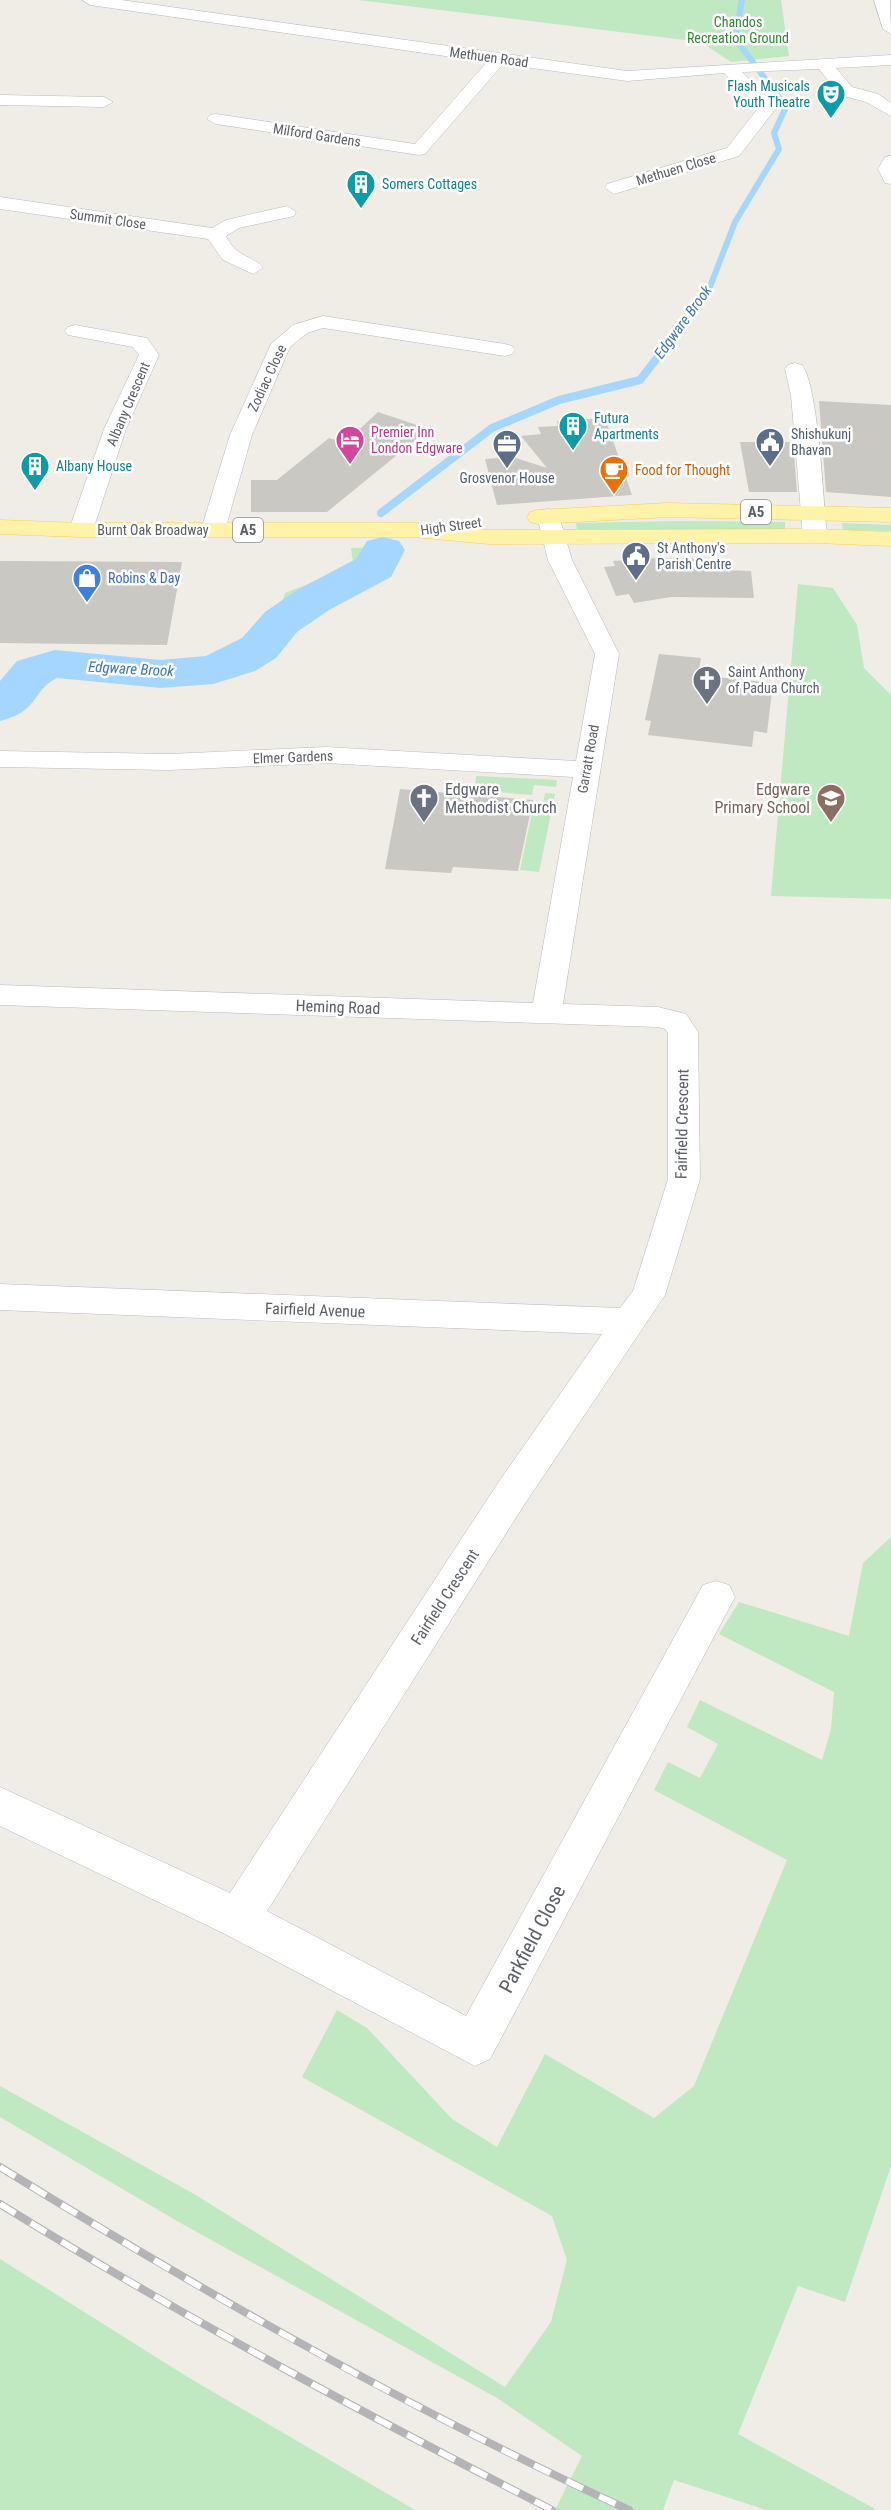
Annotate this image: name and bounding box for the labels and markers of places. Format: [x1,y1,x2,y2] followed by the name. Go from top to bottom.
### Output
[727,78,810,110] place label: Flash Musicals Youth Theatre
[815,78,847,120] theatre icon: Flash Musicals Youth Theatre
[345,168,377,210] building icon: Somers Cottages
[382,176,477,192] place label: Somers Cottages
[557,410,589,452] building icon: Futura Apartments
[594,410,659,442] place label: Futura Apartments
[334,424,366,466] hotel icon: Premier Inn London Edgware
[371,424,463,456] place label: Premier Inn London Edgware
[754,426,786,468] public building icon: Shishukunj Bhavan
[791,426,851,458] place label: Shishukunj Bhavan
[491,428,523,470] office icon: Grosvenor House
[19,450,51,492] building icon: Albany House
[598,454,630,496] cafe icon: Food for Thought
[56,458,133,474] place label: Albany House
[635,462,730,478] place label: Food for Thought
[460,470,555,486] place label: Grosvenor House
[620,540,652,582] public building icon: St Anthony's Parish Centre
[657,540,732,572] place label: St Anthony's Parish Centre
[71,562,103,604] shop icon: Robins & Day
[108,570,180,586] place label: Robins & Day
[691,664,723,706] church icon: Saint Anthony of Padua Church
[728,664,820,696] place label: Saint Anthony of Padua Church
[445,780,557,817] place label: Edgware Methodist Church
[714,780,810,817] place label: Edgware Primary School
[408,782,440,824] church icon: Edgware Methodist Church
[815,782,847,824] school or university icon: Edgware Primary School

